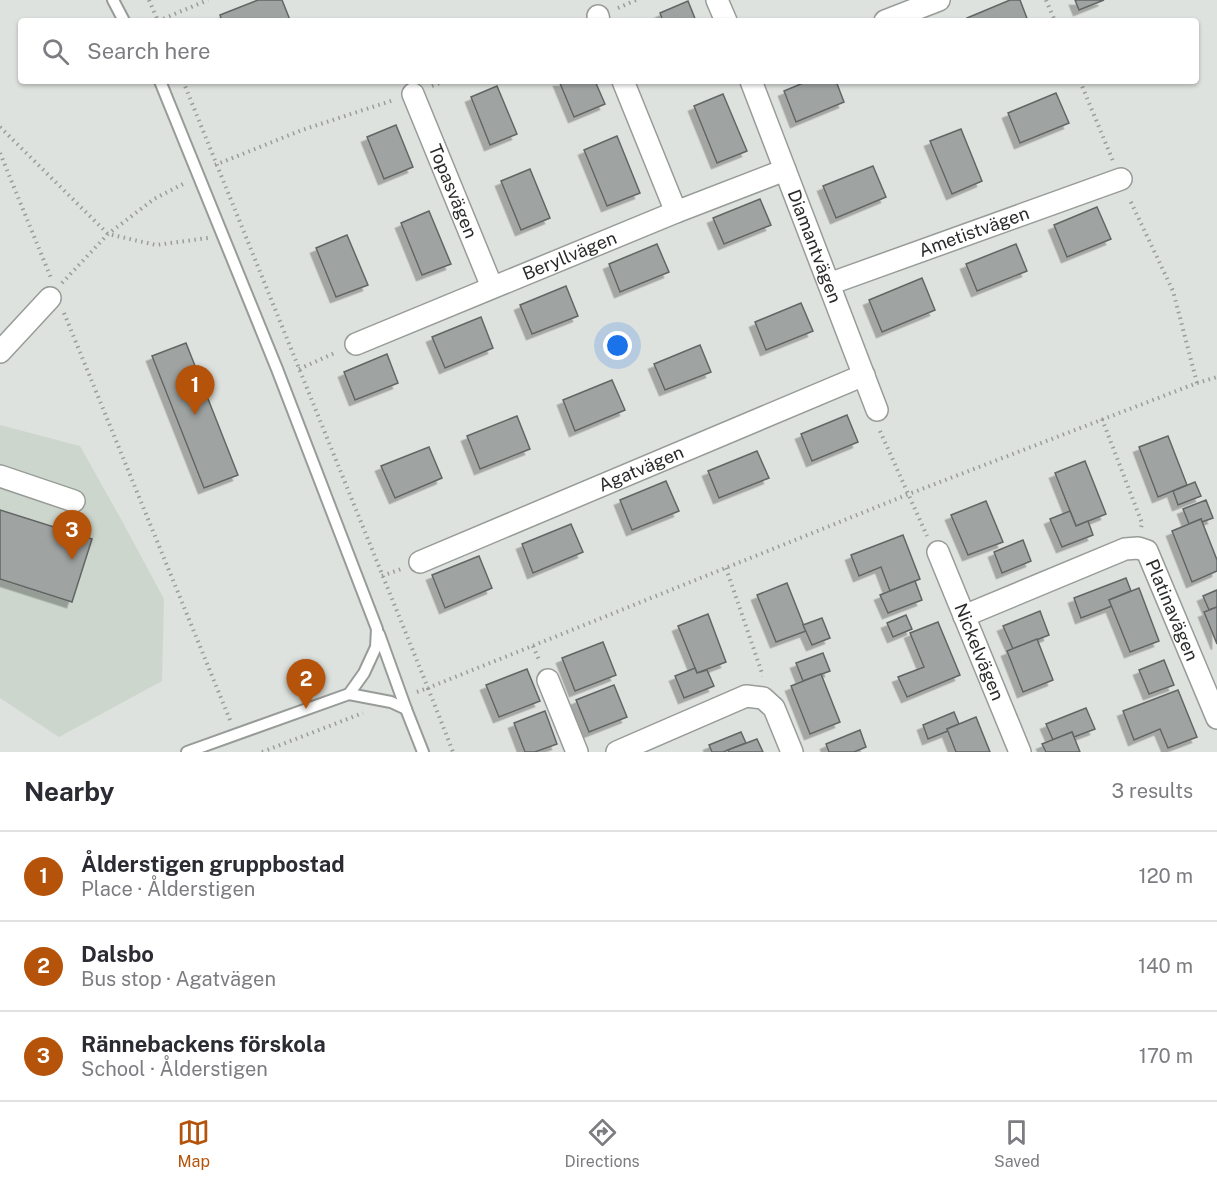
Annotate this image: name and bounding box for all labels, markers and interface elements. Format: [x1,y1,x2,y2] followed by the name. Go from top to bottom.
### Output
[18,18,1199,84] search box
[39,35,72,68] icon: search
[87,38,211,64] text: Search here
[425,141,482,241] street label: Topasvägen
[784,186,846,306] street label: Diamantvägen
[916,202,1032,261] street label: Ametistvägen
[519,227,620,284] street label: Beryllvägen
[603,331,632,360] your location
[176,366,214,415] pin: 1
[595,441,687,496] street label: Agatvägen
[52,510,92,560] pin: 3
[1142,556,1203,664] street label: Platinavägen
[950,600,1009,703] street label: Nickelvägen
[286,660,326,709] pin: 2
[24,776,114,807] text: Nearby
[1112,779,1193,803] text: 3 results
[81,851,345,877] text: Ålderstigen gruppbostad
[39,864,48,888] text: 1
[1139,864,1193,888] text: 120 m
[81,877,255,901] text: Place · Ålderstigen
[81,941,154,967] text: Dalsbo
[37,954,50,978] text: 2
[1138,954,1193,978] text: 140 m
[81,967,276,991] text: Bus stop · Agatvägen
[81,1031,326,1057] text: Rännebackens förskola
[37,1044,50,1068] text: 3
[1139,1044,1193,1068] text: 170 m
[81,1057,268,1081] text: School · Ålderstigen
[177,1116,210,1171] tab: Map
[565,1116,640,1171] tab: Directions
[994,1116,1040,1171] tab: Saved

